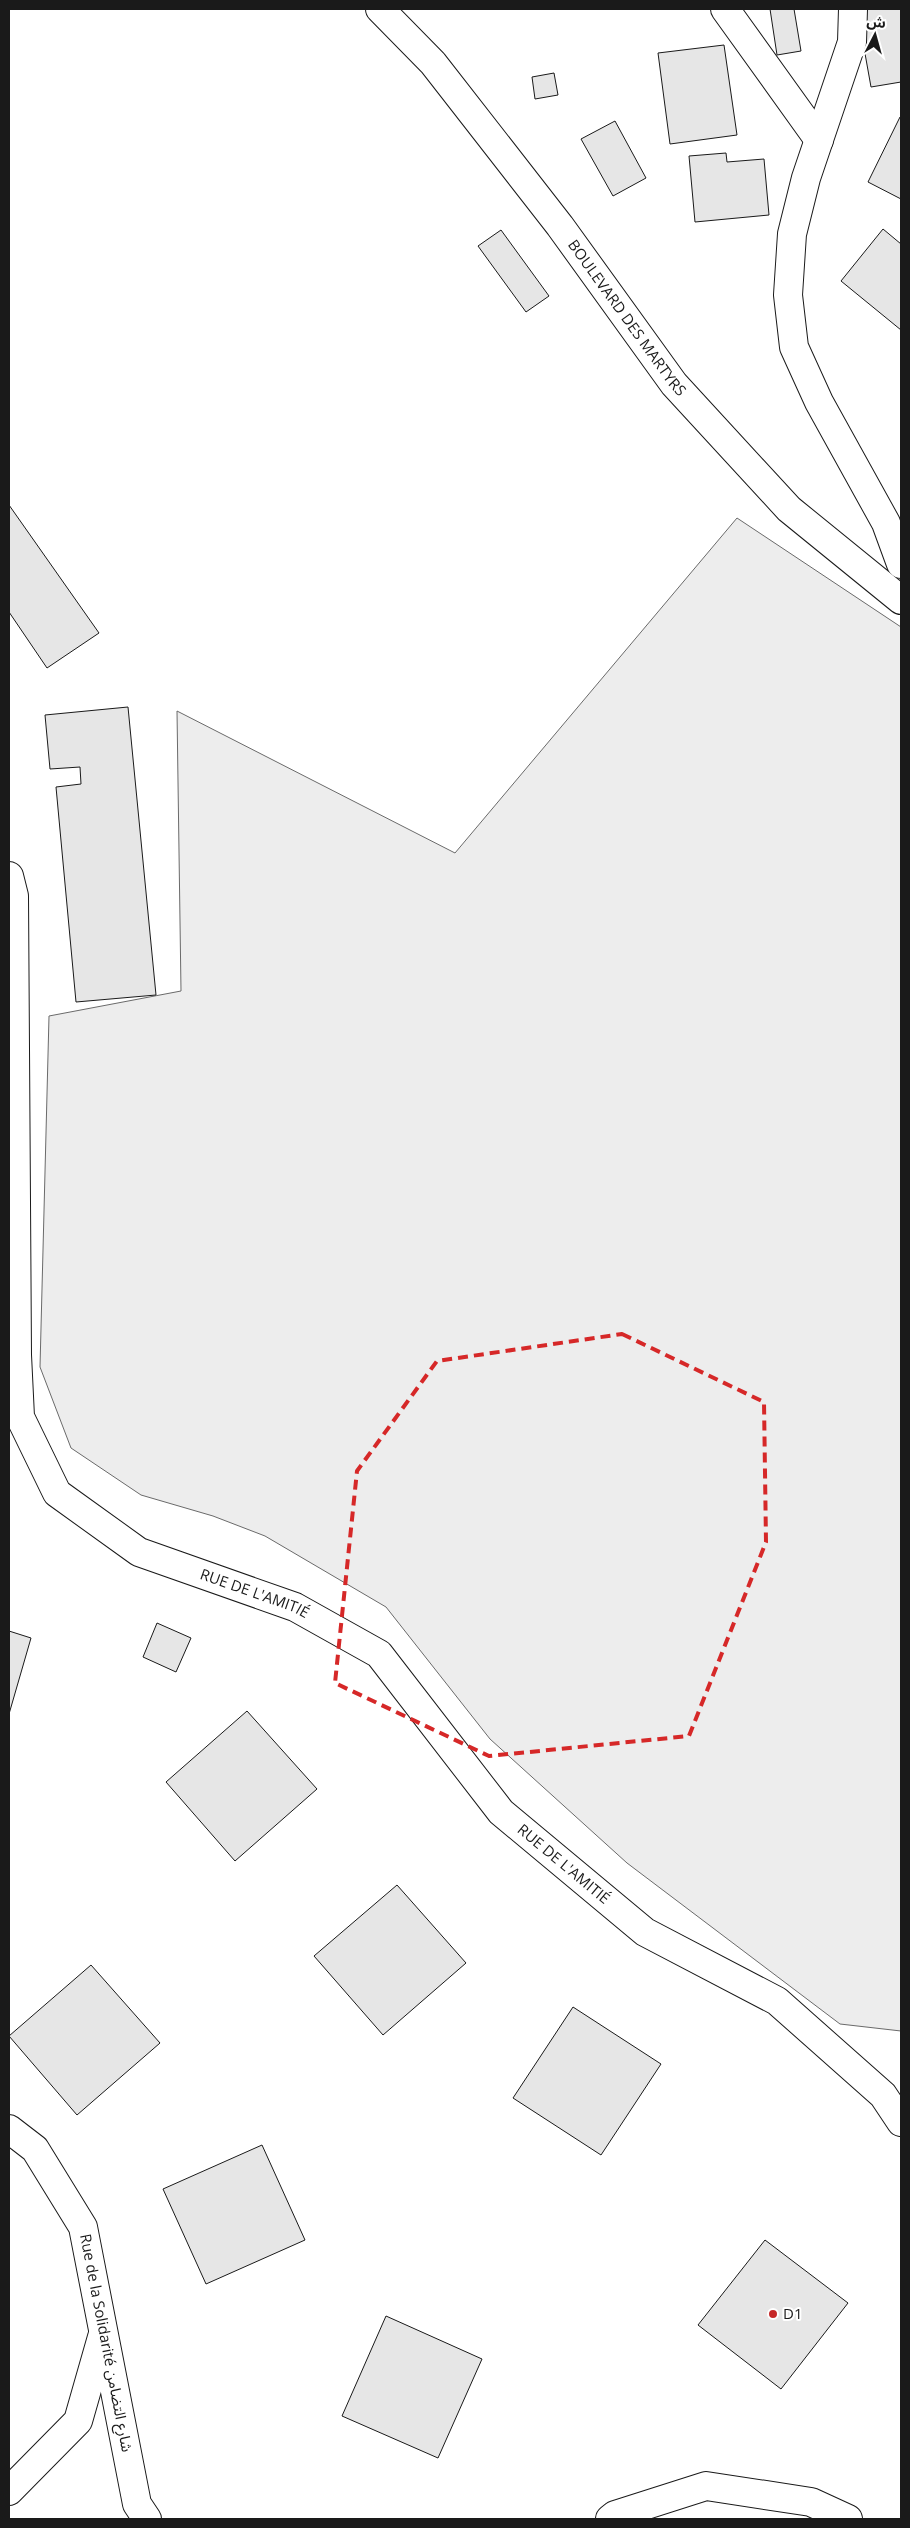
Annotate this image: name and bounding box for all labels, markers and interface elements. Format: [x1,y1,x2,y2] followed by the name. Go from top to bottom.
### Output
[850,10,900,60] north arrow
[866,11,887,32] text: ش
[564,235,691,400] street label: BOULEVARD DES MARTYRS
[198,1563,313,1622] street label: RUE DE L'AMITIÉ
[514,1819,615,1908] street label: RUE DE L'AMITIÉ
[73,2232,138,2454] street label: Rue de la Solidarité شارع التضامن
[783,2303,802,2323] place label: D1
[767,2308,779,2320] marker: D1

